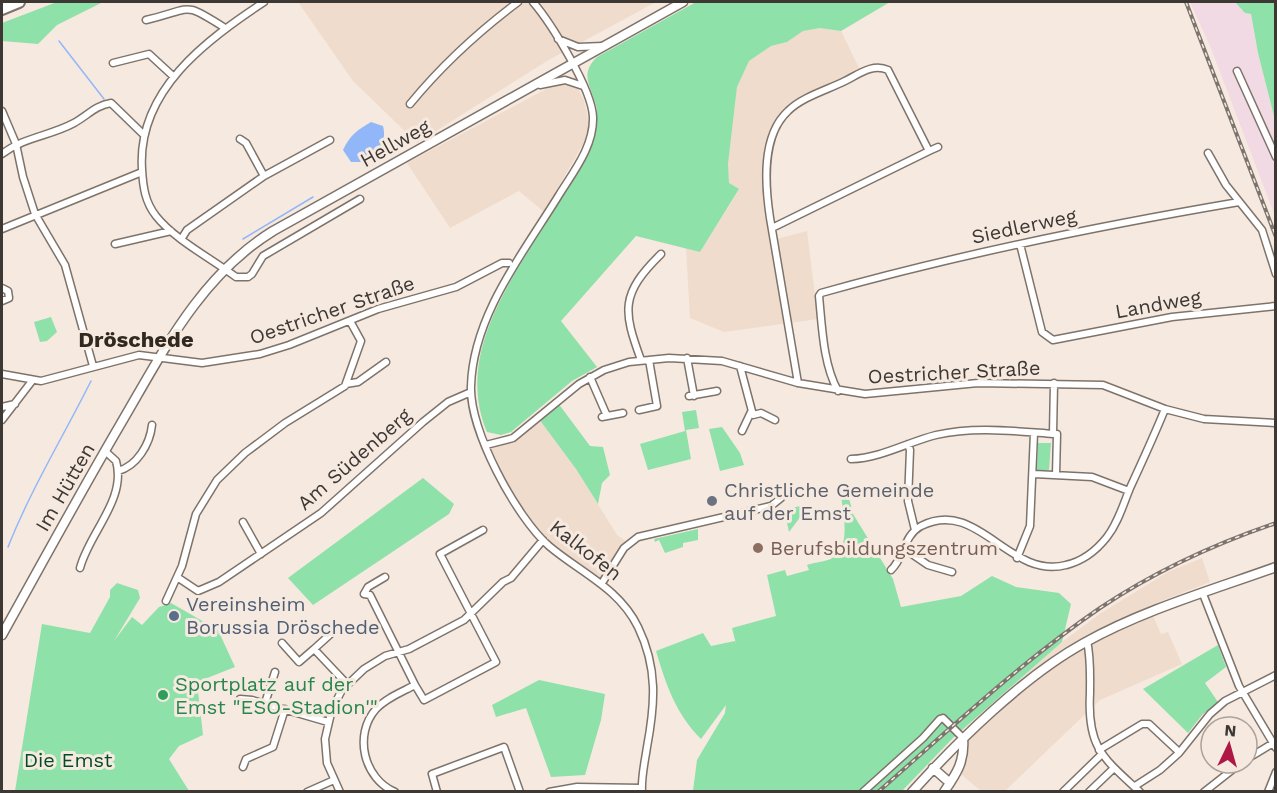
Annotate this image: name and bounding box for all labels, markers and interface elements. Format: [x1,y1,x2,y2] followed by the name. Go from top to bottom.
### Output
[356,114,435,172] street label: Hellweg
[969,203,1079,249] street label: Siedlerweg
[246,271,418,349] street label: Oestricher Straße
[1113,285,1203,323] street label: Landweg
[78,327,194,352] district label: Dröschede
[867,355,1041,389] street label: Oestricher Straße
[292,403,416,515] street label: Am Südenberg
[30,439,100,535] street label: Im Hütten
[724,478,934,525] place label: Christliche Gemeinde auf der Emst
[705,494,719,508] marker: Christliche Gemeinde auf der Emst
[545,515,627,585] street label: Kalkofen
[770,536,998,560] place label: Berufsbildungszentrum
[751,541,765,555] marker: Berufsbildungszentrum
[186,592,380,639] place label: Vereinsheim Borussia Dröschede
[167,609,181,623] marker: Vereinsheim Borussia Dröschede
[175,672,378,719] place label: Sportplatz auf der Emst "ESO-Stadion'"
[156,688,170,702] marker: Sportplatz auf der Emst "ESO-Stadion'"
[1199,715,1259,775] north arrow
[1224,721,1237,741] text: N
[24,748,113,772] park label: Die Emst

